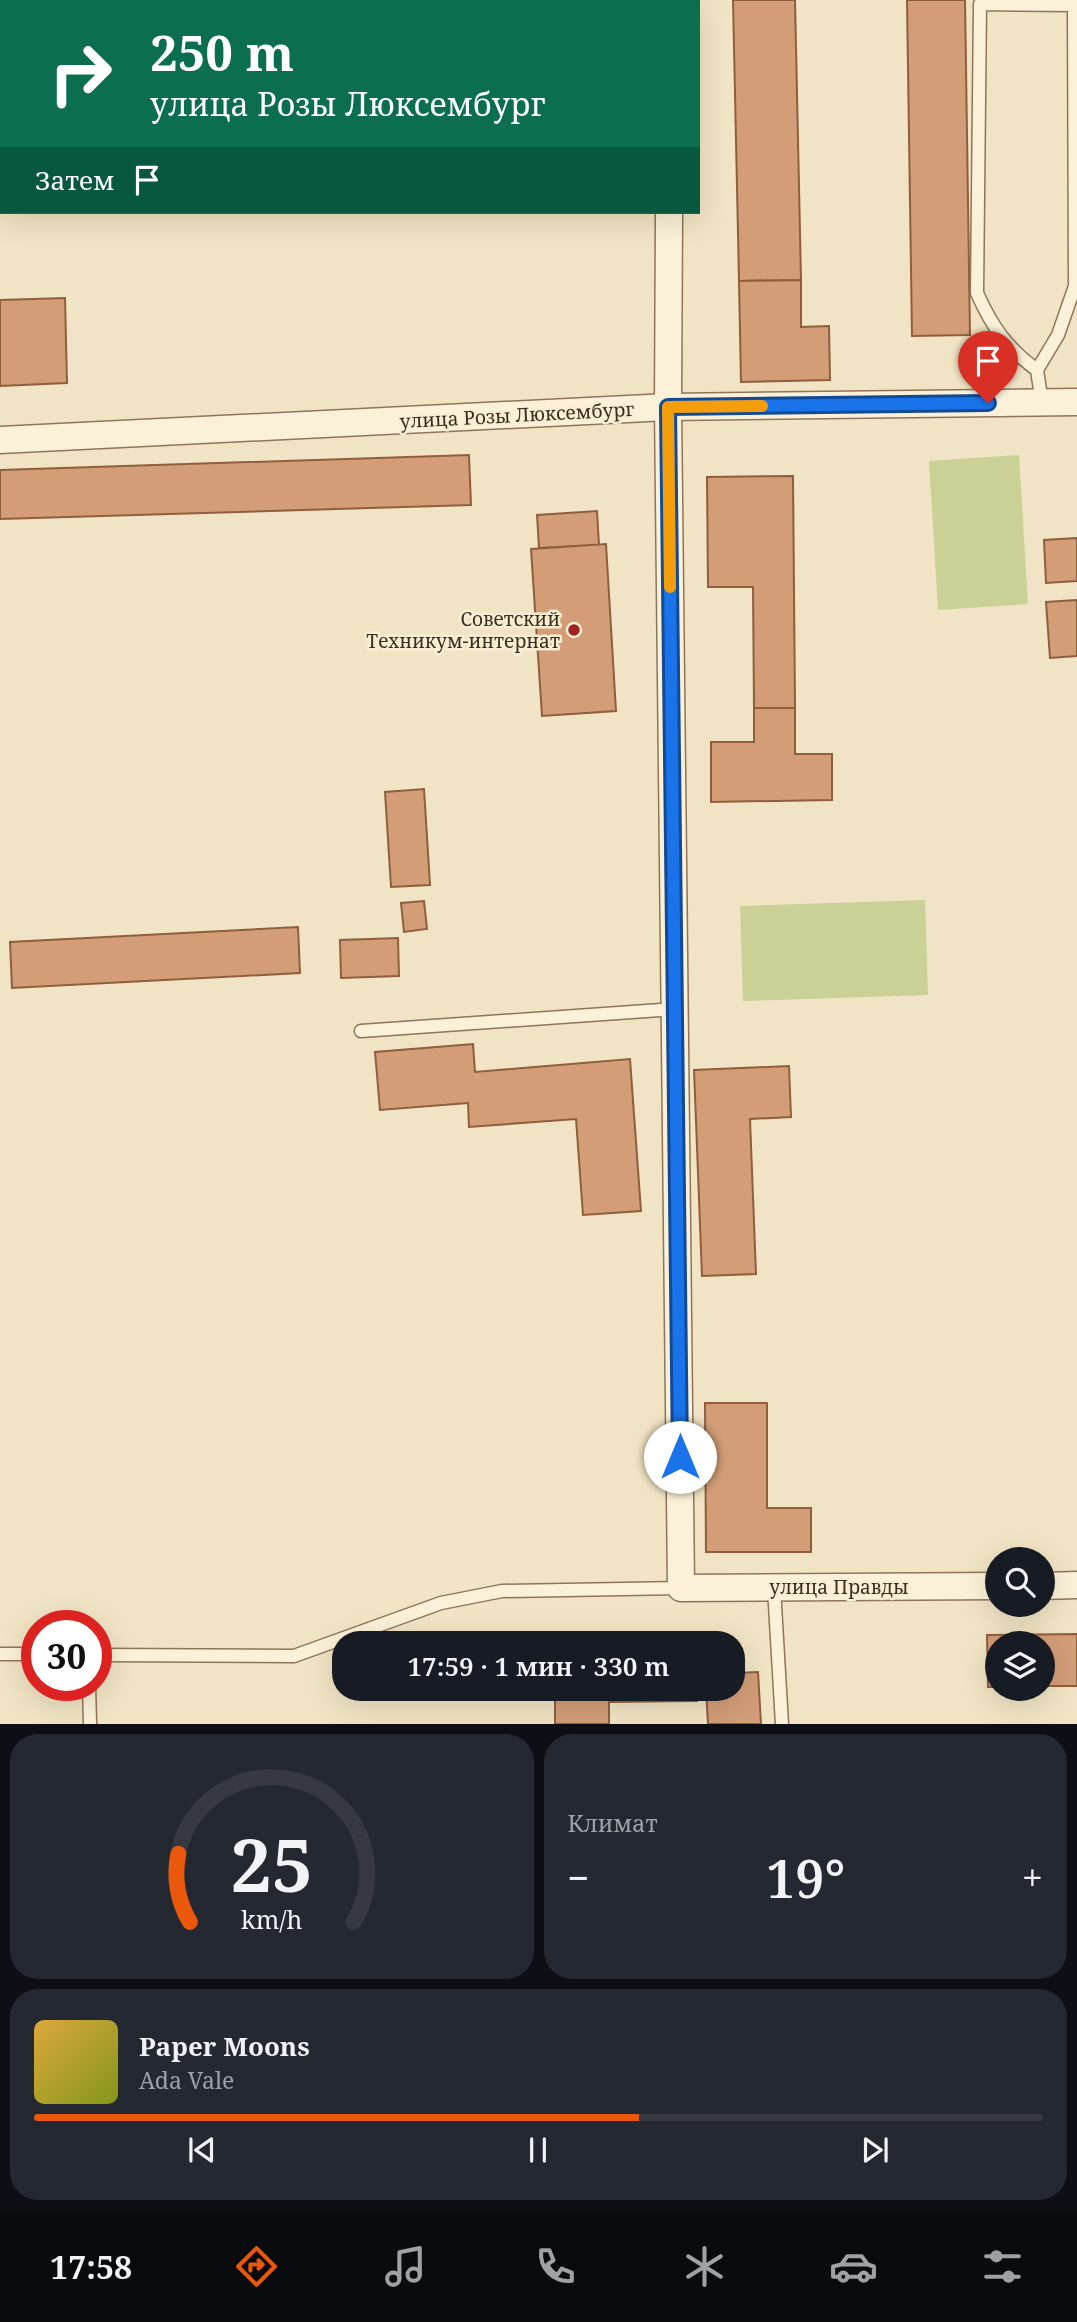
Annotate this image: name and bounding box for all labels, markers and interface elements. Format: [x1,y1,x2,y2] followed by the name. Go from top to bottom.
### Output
[150,19,294,85] text: 250 m
[35,28,126,119] icon: right
[150,82,545,125] text: улица Розы Люксембург
[128,161,166,199] icon: arrive
[35,162,114,198] text: Затем
[958,331,1018,403] pin
[969,342,1007,380] icon: arrive
[399,396,635,434] street label: улица Розы Люксембург
[366,606,560,654] place label: Советский Техникум-интернат
[566,622,582,638] marker: Советский Техникум-интернат
[643,1420,717,1494] position arrow
[985,1547,1055,1701] map controls
[985,1547,1055,1617] button: search
[769,1574,909,1600] street label: улица Правды
[21,1610,112,1701] speed limit sign: 30
[985,1631,1055,1701] button: layers
[407,1648,670,1684] text: 17:59 · 1 мин · 330 m
[568,1807,658,1839] text: Климат
[231,1815,313,1914] text: 25
[766,1842,845,1913] text: 19°
[568,1851,590,1903] text: −
[1022,1851,1043,1903] text: +
[241,1902,303,1936] text: km/h
[139,2028,310,2064] text: Paper Moons
[139,2064,234,2096] text: Ada Vale
[183,2131,221,2169] icon: previous
[519,2131,557,2169] icon: pause
[856,2131,894,2169] icon: next
[232,2242,281,2291] icon: directions
[381,2242,430,2291] icon: music
[531,2242,580,2291] icon: phone
[680,2242,729,2291] icon: climate
[829,2242,878,2291] icon: car
[978,2242,1027,2291] icon: filters
[50,2245,132,2288] text: 17:58

